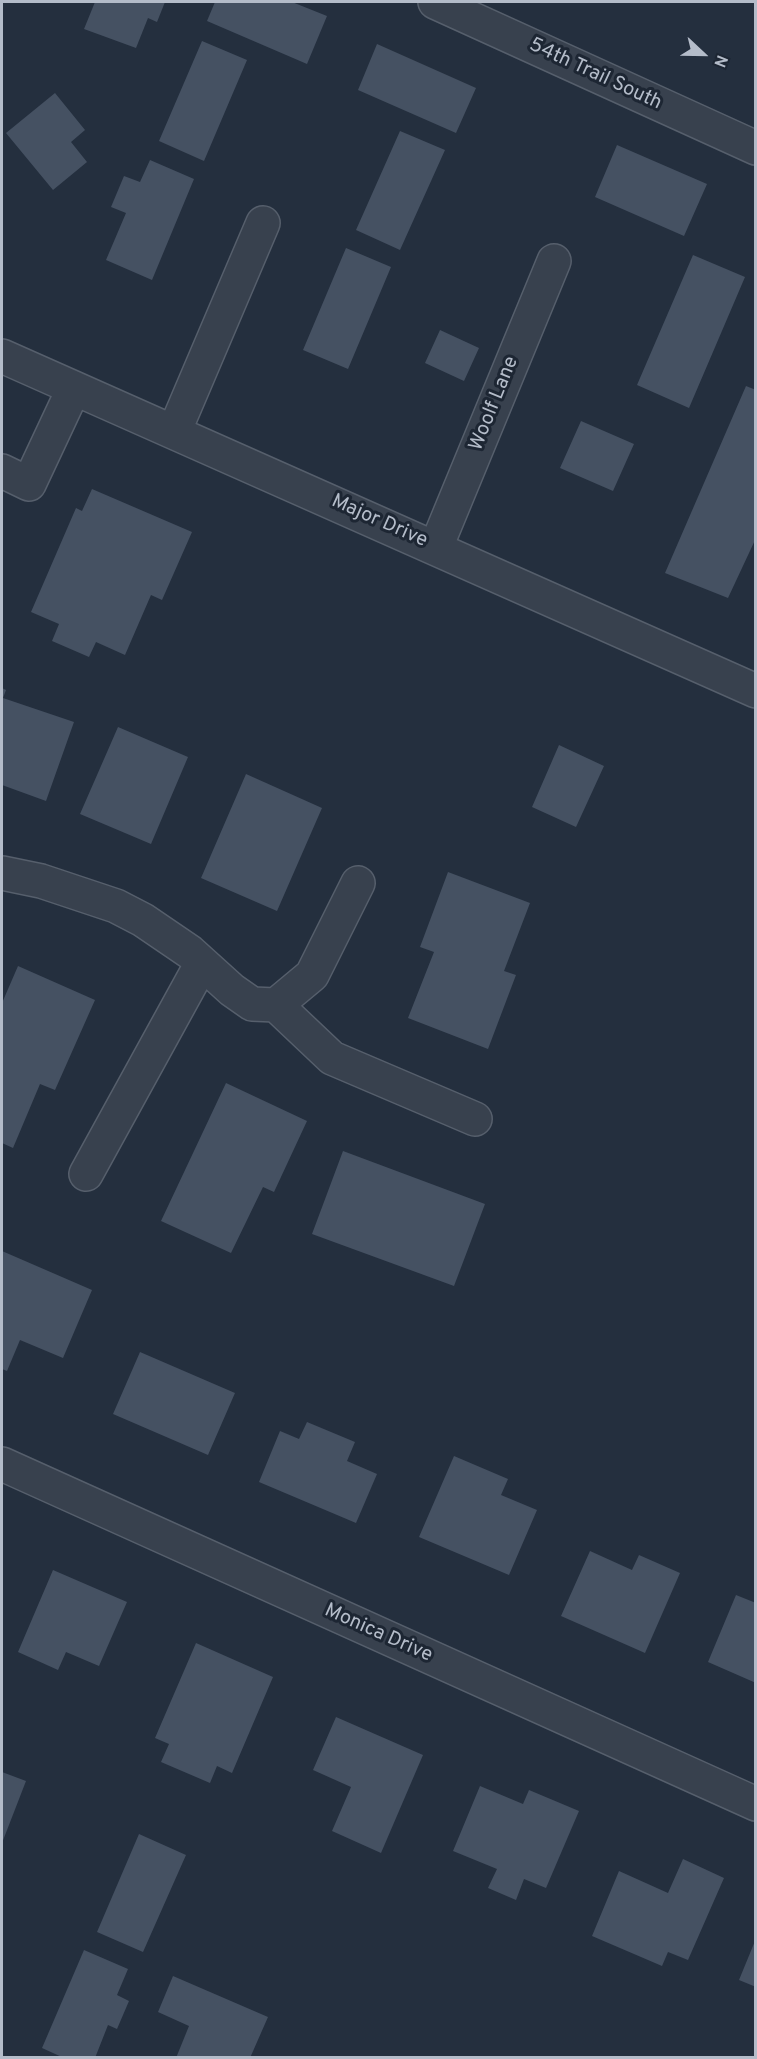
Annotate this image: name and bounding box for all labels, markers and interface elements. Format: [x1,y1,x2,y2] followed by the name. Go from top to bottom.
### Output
[673,24,733,84] north arrow
[525,34,665,116] street label: 54th Trail South
[708,52,731,70] text: N
[465,353,525,455] street label: Woolf Lane
[327,490,431,554] street label: Major Drive
[320,1599,436,1669] street label: Monica Drive

